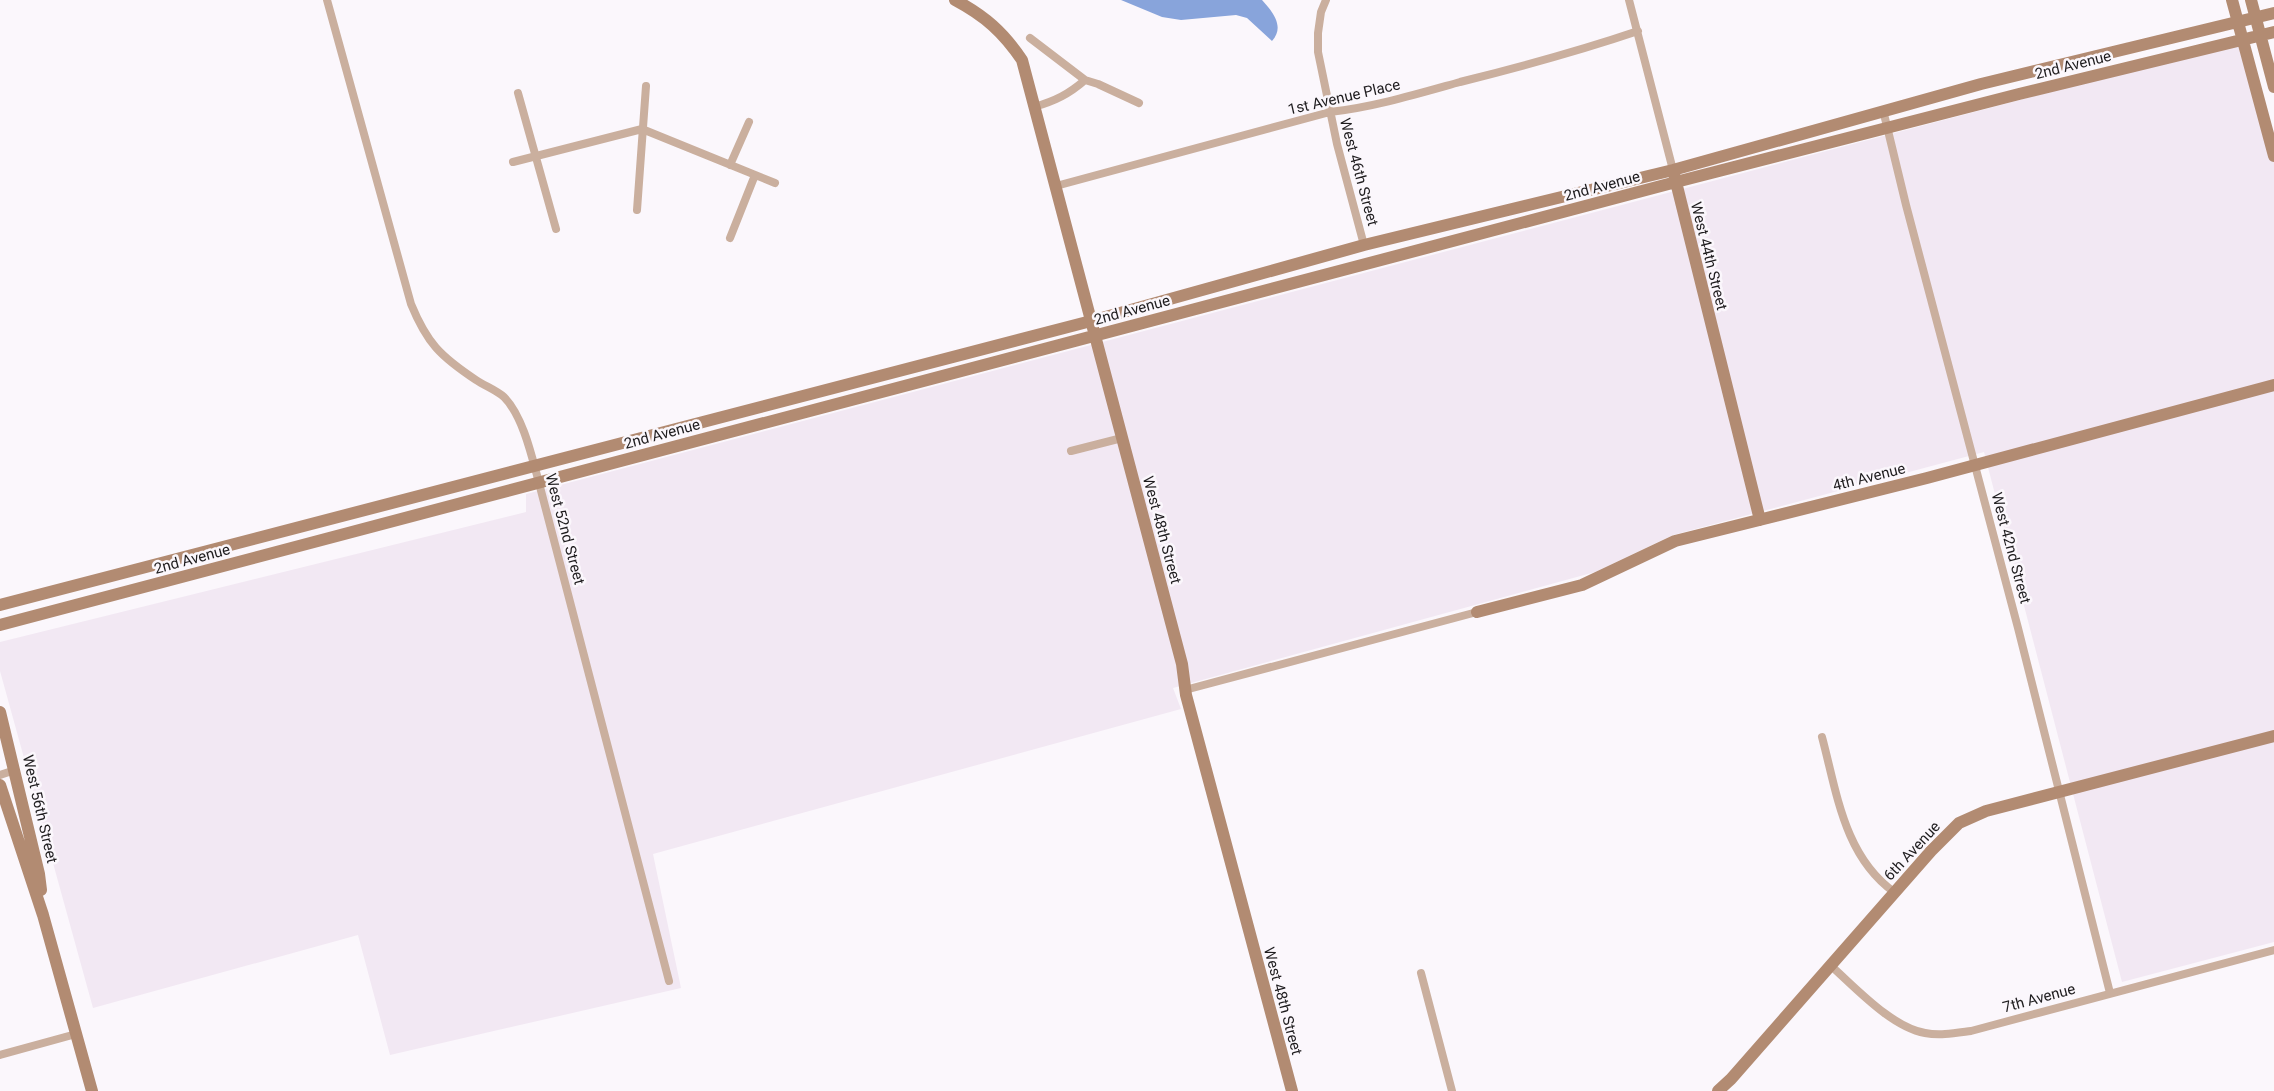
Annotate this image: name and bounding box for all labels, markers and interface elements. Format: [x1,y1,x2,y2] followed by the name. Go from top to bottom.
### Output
[2033,47,2113,83] street label: 2nd Avenue
[1286,75,1402,119] street label: 1st Avenue Place
[1336,116,1382,228] street label: West 46th Street
[1562,167,1642,205] street label: 2nd Avenue
[1687,200,1731,312] street label: West 44th Street
[1092,291,1172,329] street label: 2nd Avenue
[622,415,702,453] street label: 2nd Avenue
[1831,459,1907,495] street label: 4th Avenue
[542,471,589,587] street label: West 52nd Street
[1139,474,1185,586] street label: West 48th Street
[1988,490,2035,606] street label: West 42nd Street
[152,540,232,578] street label: 2nd Avenue
[19,753,61,865] street label: West 56th Street
[1880,818,1944,884] street label: 6th Avenue
[1260,945,1306,1057] street label: West 48th Street
[2001,980,2077,1016] street label: 7th Avenue

